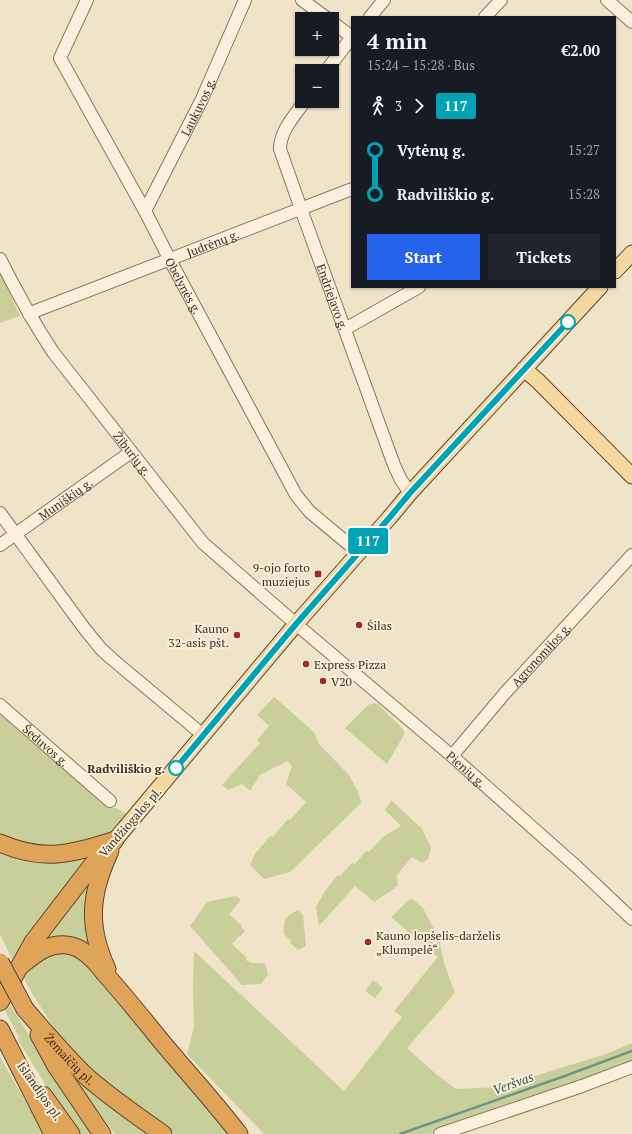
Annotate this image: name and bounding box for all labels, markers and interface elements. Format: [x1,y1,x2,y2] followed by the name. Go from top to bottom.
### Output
[295,12,339,108] map controls
[295,12,339,56] button: +
[367,26,427,55] text: 4 min
[562,40,600,60] text: €2.00
[367,56,475,74] text: 15:24 – 15:28 · Bus
[295,64,339,108] button: −
[177,75,218,138] street label: Laukuvos g.
[367,95,389,117] icon: walk
[408,95,430,117] icon: forward
[444,96,468,115] text: 117
[395,97,402,115] text: 3
[397,140,465,160] text: Vytėnų g.
[568,141,600,159] text: 15:27
[397,184,494,204] text: Radviliškio g.
[568,185,600,203] text: 15:28
[184,226,241,260] street label: Judrėnų g.
[367,234,480,280] button: Start
[488,234,600,280] button: Tickets
[162,255,205,316] street label: Obelynės g.
[314,261,352,332] street label: Endriejavo g.
[560,314,576,330] unlabelled marker
[111,428,155,478] street label: Žiburių g.
[35,474,95,523] street label: Muniškių g.
[345,528,391,554] line badge: 117
[356,531,380,550] text: 117
[253,560,310,589] place label: 9-ojo forto muziejus
[313,569,323,579] marker: 9-ojo forto muziejus
[367,618,392,633] place label: Šilas
[508,619,574,689] street label: Agronomijos g.
[354,620,364,630] marker: Šilas
[168,621,229,650] place label: Kauno 32-asis pšt.
[232,630,242,640] marker: Kauno 32-asis pšt.
[314,657,386,672] place label: Express Pizza
[301,659,311,669] marker: Express Pizza
[331,674,352,689] place label: V20
[318,676,328,686] marker: V20
[20,721,72,769] street label: Šeduvos g.
[444,748,489,790] street label: Pienių g.
[168,760,184,776] marker: Radviliškio g.
[87,761,165,776] place label: Radviliškio g.
[96,784,164,860] street label: Vandžiogalos pl.
[376,928,501,957] place label: Kauno lopšelis-darželis „Klumpelė“
[363,937,373,947] marker: Kauno lopšelis-darželis „Klumpelė“
[42,1030,98,1088] street label: Žemaičių pl.
[14,1059,66,1123] street label: Islandijos pl.
[490,1067,537,1099] water label: Veršvas

